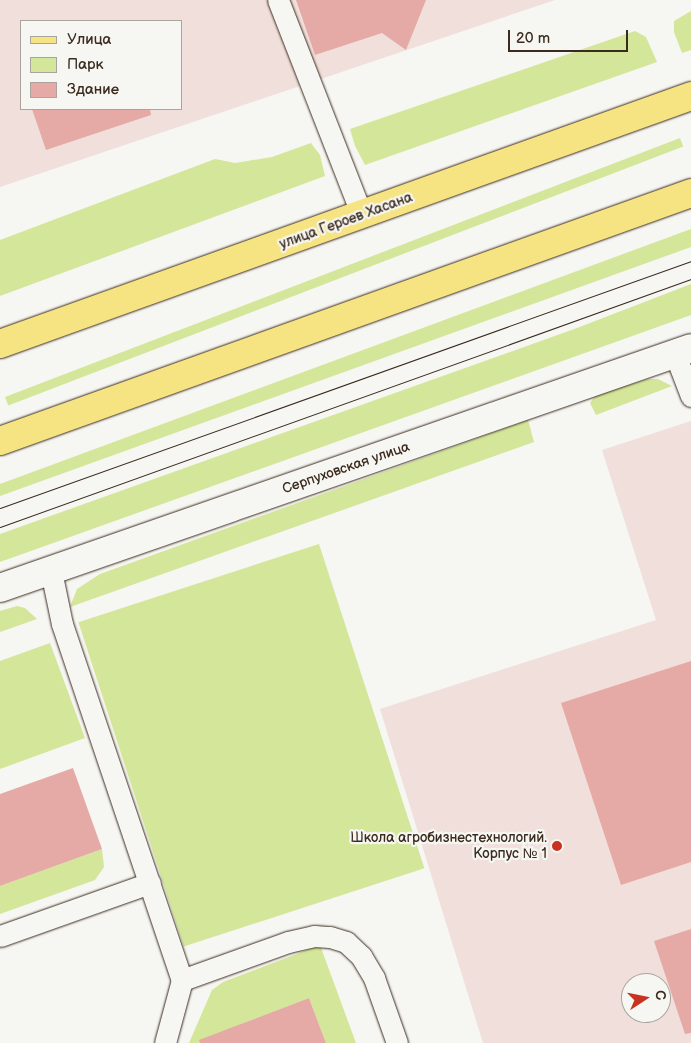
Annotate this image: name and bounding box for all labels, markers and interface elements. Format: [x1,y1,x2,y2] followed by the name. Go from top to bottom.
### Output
[20,20,182,110] legend
[511,20,631,52] scale bar
[516,29,550,48] text: 20 m
[67,30,111,49] text: Улица
[67,55,104,74] text: Парк
[67,80,119,99] text: Здание
[277,189,415,253] street label: улица Героев Хасана
[280,438,412,498] street label: Серпуховская улица
[350,830,547,862] place label: Школа агробизнестехнологий. Корпус № 1
[551,840,563,852] marker: Школа агробизнестехнологий. Корпус № 1
[621,973,671,1023] north arrow
[651,989,670,1002] text: С

